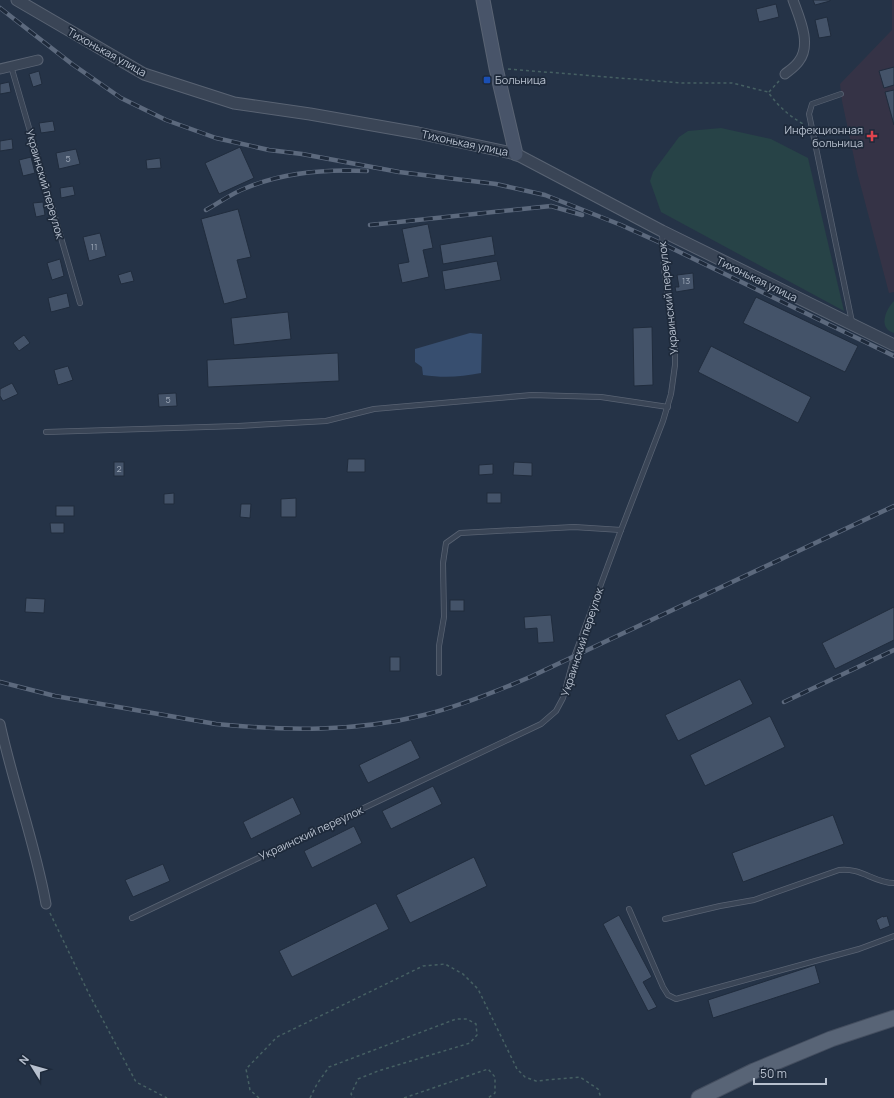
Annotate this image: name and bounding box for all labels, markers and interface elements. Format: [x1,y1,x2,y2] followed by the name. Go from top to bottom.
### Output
[65,24,149,80] street label: Тихонькая улица
[495,72,546,87] place label: Больница
[482,75,492,85] marker: Больница
[784,122,863,150] place label: Инфекционная больница
[420,126,510,159] street label: Тихонькая улица
[23,127,68,241] street label: Украинский переулок
[866,130,878,142] marker: Инфекционная больница
[65,152,71,165] house number: 5
[90,240,98,253] house number: 11
[654,240,681,355] street label: Украинский переулок
[714,252,800,305] street label: Тихонькая улица
[682,274,690,287] house number: 13
[165,393,171,406] house number: 5
[116,462,122,475] house number: 2
[557,585,606,698] street label: Украинский переулок
[256,802,366,863] street label: Украинский переулок
[12,1046,52,1086] north arrow
[15,1052,32,1067] text: N
[754,1060,826,1086] scale bar
[760,1065,787,1082] text: 50 m

